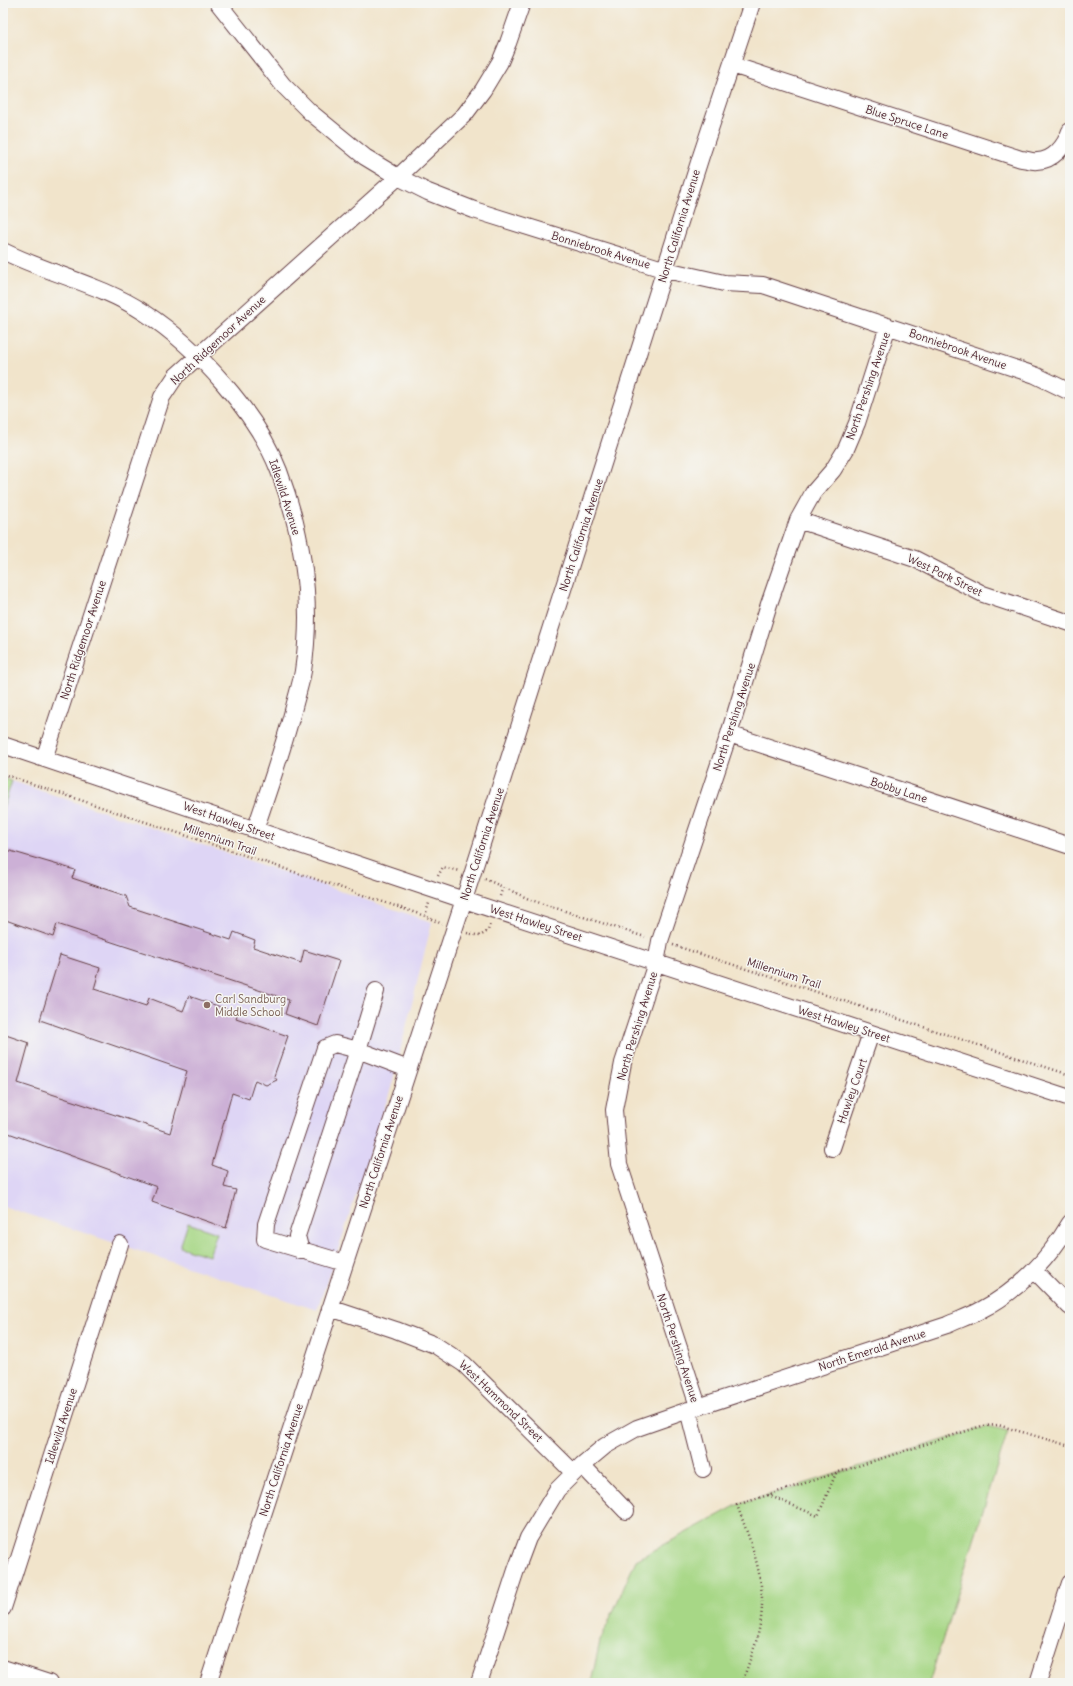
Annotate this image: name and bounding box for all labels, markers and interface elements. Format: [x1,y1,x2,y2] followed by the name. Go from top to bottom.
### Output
[864,102,950,142] street label: Blue Spruce Lane
[655,167,703,284] street label: North California Avenue
[550,228,652,272] street label: Bonniebrook Avenue
[168,292,268,388] street label: North Ridgemoor Avenue
[907,326,1009,372] street label: Bonniebrook Avenue
[843,330,893,442] street label: North Pershing Avenue
[266,457,304,537] street label: Idlewild Avenue
[556,477,606,593] street label: North California Avenue
[905,551,985,599] street label: West Park Street
[57,578,109,702] street label: North Ridgemoor Avenue
[710,661,758,773] street label: North Pershing Avenue
[869,774,929,806] street label: Bobby Lane
[457,786,507,902] street label: North California Avenue
[181,799,277,843] street label: West Hawley Street
[181,820,259,858] street label: Millennium Trail
[488,901,584,945] street label: West Hawley Street
[745,954,823,992] street label: Millennium Trail
[614,970,660,1082] street label: North Pershing Avenue
[215,992,286,1019] place label: Carl Sandburg Middle School
[202,1000,212,1010] marker: Carl Sandburg Middle School
[796,1002,892,1046] street label: West Hawley Street
[834,1056,870,1125] street label: Hawley Court
[356,1094,406,1210] street label: North California Avenue
[654,1292,702,1404] street label: North Pershing Avenue
[817,1326,927,1374] street label: North Emerald Avenue
[456,1357,546,1445] street label: West Hammond Street
[42,1386,80,1466] street label: Idlewild Avenue
[256,1402,306,1518] street label: North California Avenue

